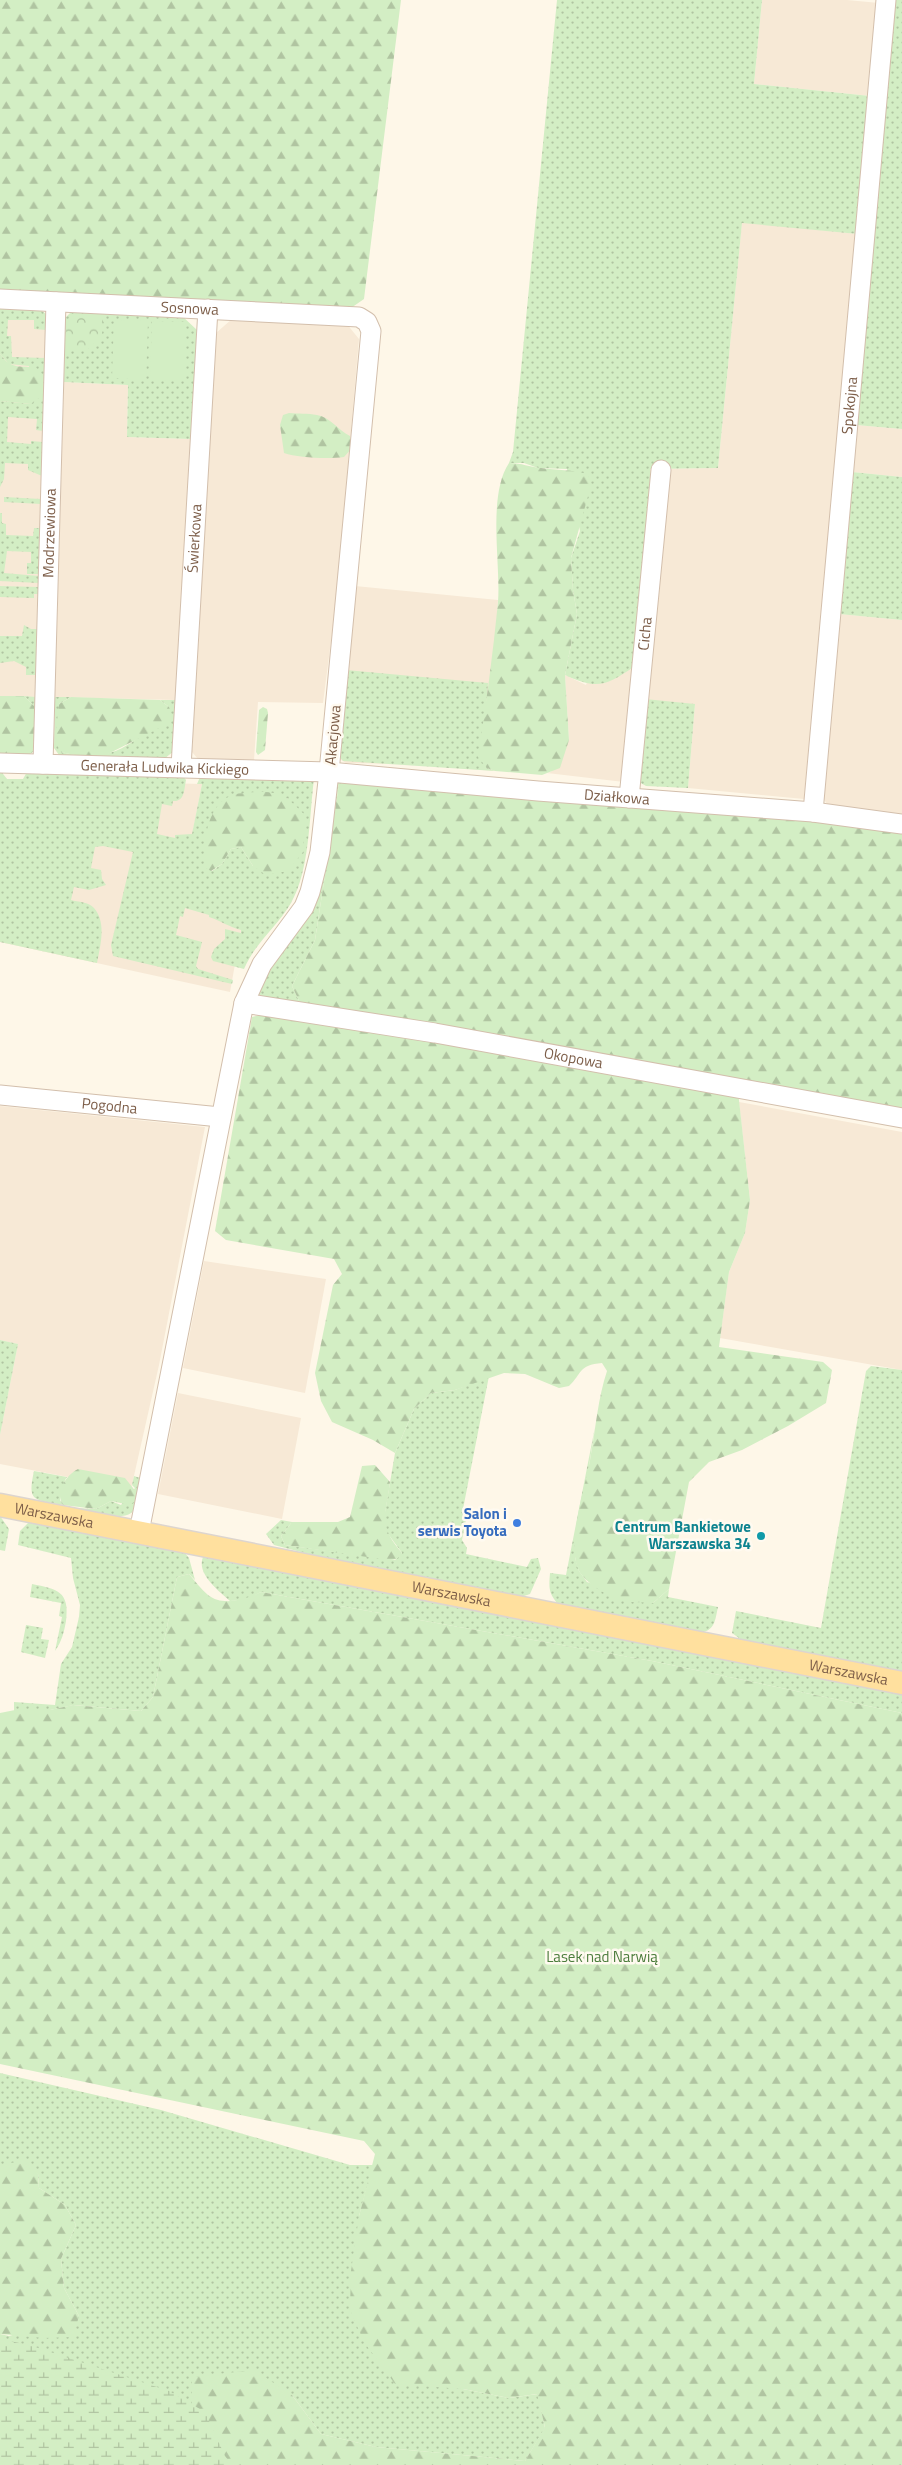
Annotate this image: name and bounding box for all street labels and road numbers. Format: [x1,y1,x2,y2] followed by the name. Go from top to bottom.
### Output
[160,295,220,321] street label: Sosnowa
[835,375,863,435] street label: Spokojna
[36,488,62,578] street label: Modrzewiowa
[180,503,208,574] street label: Świerkowa
[631,615,658,652] street label: Cicha
[318,704,347,766] street label: Akacjowa
[80,753,250,781] street label: Generała Ludwika Kickiego
[583,783,651,811] street label: Działkowa
[542,1041,605,1074] street label: Okopowa
[81,1091,139,1120] street label: Pogodna
[13,1496,96,1534] street label: Warszawska
[410,1575,493,1613] street label: Warszawska
[807,1653,891,1691] street label: Warszawska

